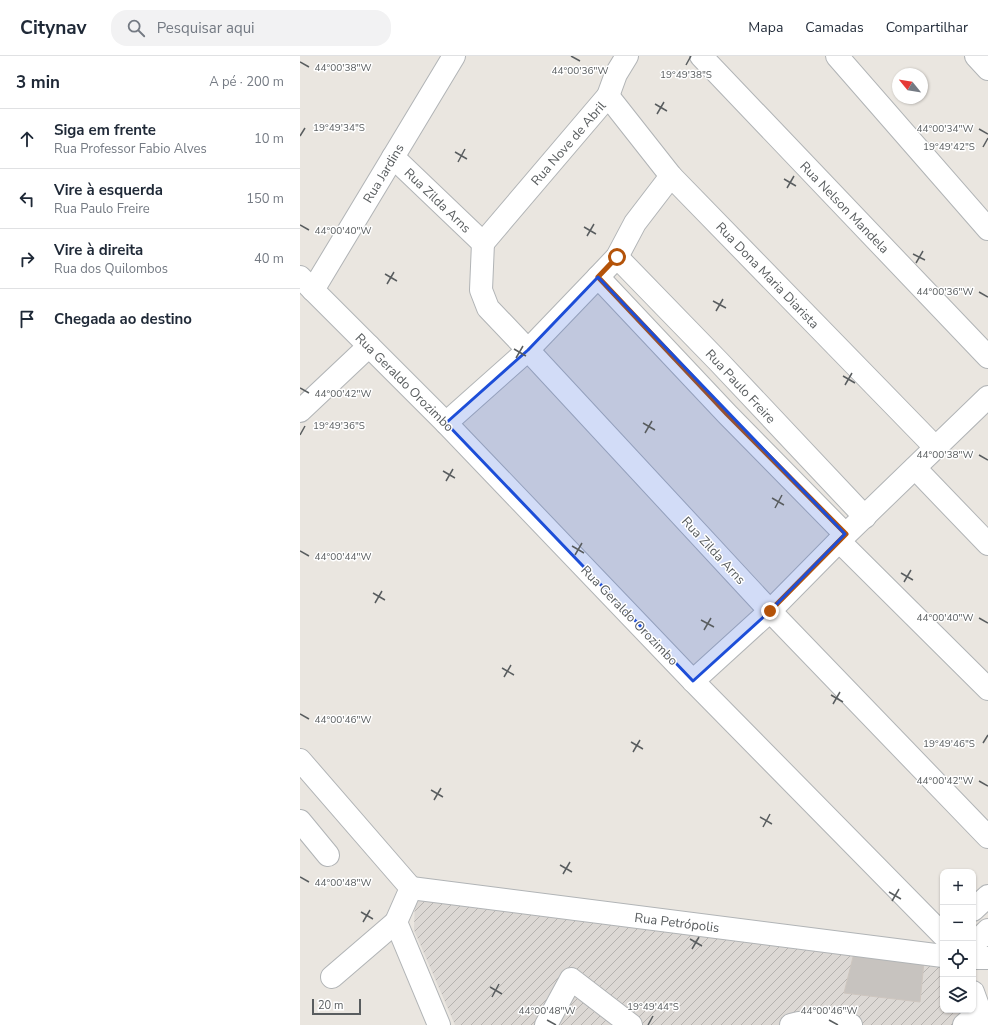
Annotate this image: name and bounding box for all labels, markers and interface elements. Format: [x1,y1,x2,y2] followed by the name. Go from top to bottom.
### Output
[111,10,391,46] search box
[20,15,87,41] text: Citynav
[125,17,147,39] icon: search
[157,18,255,38] text: Pesquisar aqui
[748,18,783,37] text: Mapa
[805,18,864,37] text: Camadas
[886,18,968,37] text: Compartilhar
[315,61,371,75] text: 44°00'38"W
[552,64,608,78] text: 44°00'36"W
[660,68,712,82] text: 19°49'38"S
[892,68,928,104] north arrow
[16,71,60,94] text: 3 min
[209,73,284,91] text: A pé · 200 m
[527,98,610,190] street label: Rua Nove de Abril
[54,120,156,140] text: Siga em frente
[313,121,365,135] text: 19°49'34"S
[917,122,973,136] text: 44°00'34"W
[16,128,38,150] icon: ahead
[254,130,284,148] text: 10 m
[54,140,207,158] text: Rua Professor Fabio Alves
[923,140,975,154] text: 19°49'42"S
[359,141,409,206] street label: Rua Jardins
[796,158,893,258] street label: Rua Nelson Mandela
[400,164,475,237] street label: Rua Zilda Arns
[54,180,163,200] text: Vire à esquerda
[16,188,38,210] icon: left
[246,190,284,208] text: 150 m
[54,200,150,218] text: Rua Paulo Freire
[712,219,823,333] street label: Rua Dona Maria Diarista
[315,224,371,238] text: 44°00'40"W
[54,240,143,260] text: Vire à direita
[16,248,38,270] icon: right
[608,248,626,266] route start
[254,250,284,268] text: 40 m
[54,260,168,278] text: Rua dos Quilombos
[917,285,973,299] text: 44°00'36"W
[16,308,38,330] icon: arrive
[54,309,192,329] text: Chegada ao destino
[351,329,458,436] street label: Rua Geraldo Orozimbo
[701,346,780,428] street label: Rua Paulo Freire
[315,387,371,401] text: 44°00'42"W
[313,419,365,433] text: 19°49'36"S
[917,448,973,462] text: 44°00'38"W
[677,513,749,588] street label: Rua Zilda Arns
[315,550,371,564] text: 44°00'44"W
[577,562,682,670] street label: Rua Geraldo Orozimbo
[761,602,779,620] route end
[917,611,973,625] text: 44°00'40"W
[315,713,371,727] text: 44°00'46"W
[923,737,975,751] text: 19°49'46"S
[917,774,973,788] text: 44°00'42"W
[940,869,976,1013] map controls
[940,869,976,905] button: +
[315,876,371,890] text: 44°00'48"W
[940,905,976,941] button: −
[633,909,720,937] street label: Rua Petrópolis
[940,941,976,977] button: locate
[940,977,976,1013] button: layers
[312,997,361,1016] scale bar
[318,998,343,1013] text: 20 m
[627,1000,679,1014] text: 19°49'44"S
[519,1004,575,1018] text: 44°00'48"W
[801,1004,857,1018] text: 44°00'46"W

